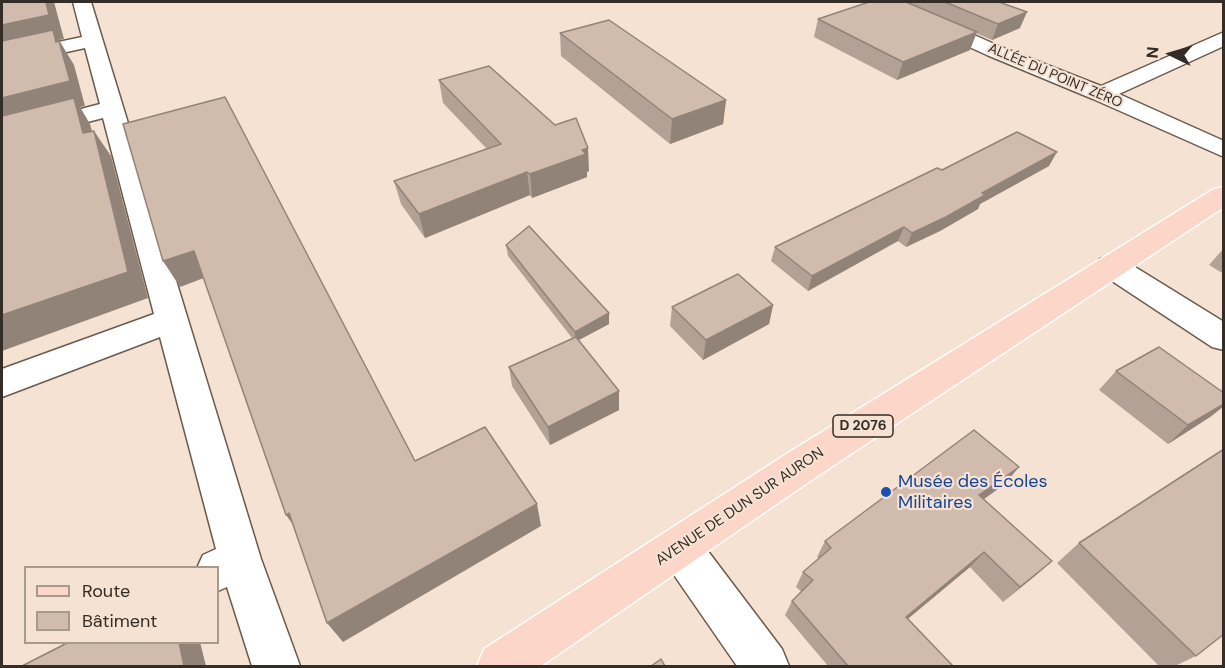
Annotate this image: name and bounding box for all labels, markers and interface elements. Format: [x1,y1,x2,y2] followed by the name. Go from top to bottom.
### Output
[1141,24,1201,84] north arrow
[985,40,1125,112] street label: ALLÉE DU POINT ZÉRO
[1142,46,1164,59] text: N
[833,415,893,437] road number: D 2076
[653,444,827,570] street label: AVENUE DE DUN SUR AURON
[898,471,1047,514] place label: Musée des Écoles Militaires
[879,485,893,499] marker: Musée des Écoles Militaires
[24,566,219,644] legend
[82,579,130,603] text: Route
[82,609,157,633] text: Bâtiment

